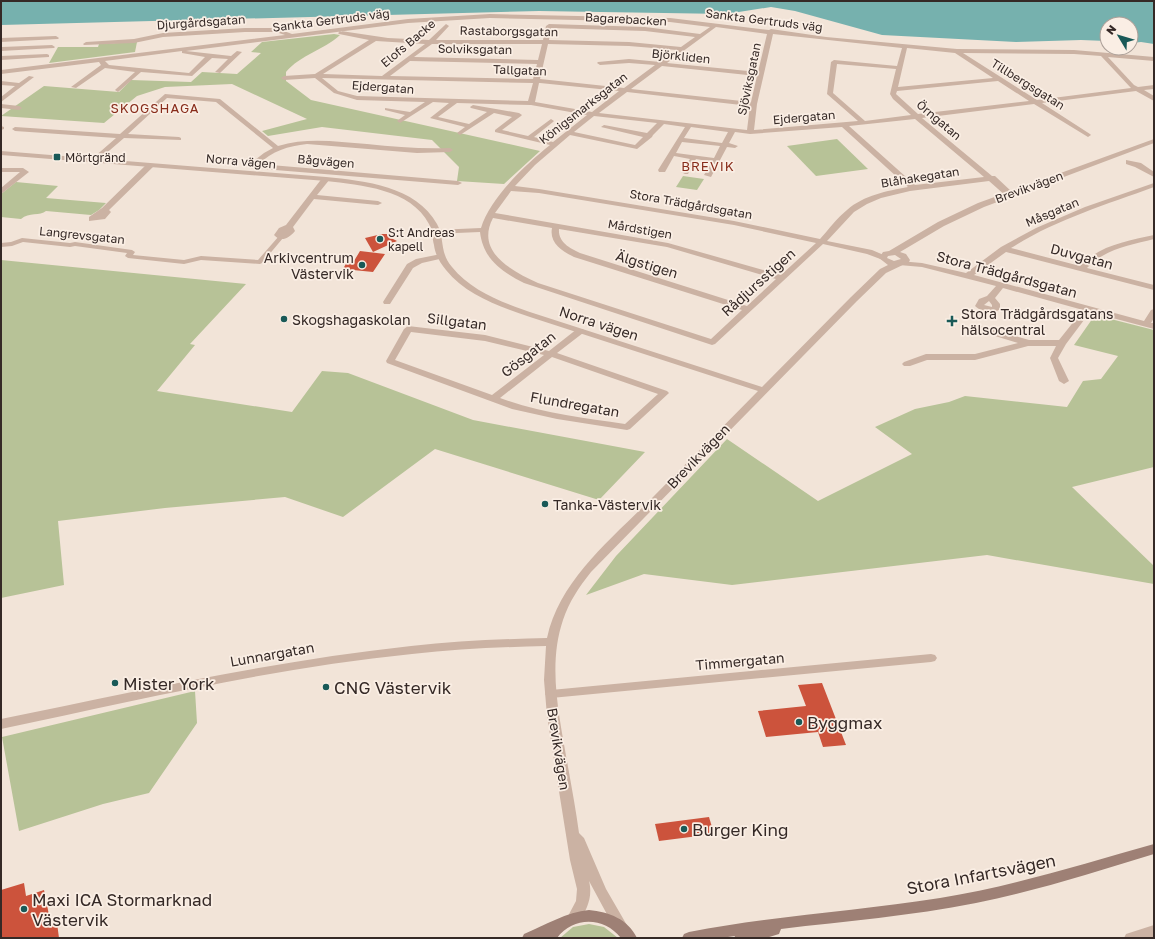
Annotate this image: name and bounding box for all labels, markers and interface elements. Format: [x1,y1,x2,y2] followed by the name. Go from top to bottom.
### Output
[272,5,390,35] street label: Sankta Gertruds väg
[705,5,823,35] street label: Sankta Gertruds väg
[585,9,667,29] street label: Bagarebacken
[156,11,246,33] street label: Djurgårdsgatan
[378,16,438,70] street label: Elofs Backe
[1099,16,1139,56] north arrow
[1103,22,1118,37] text: N
[460,23,558,39] street label: Rastaborgsgatan
[438,41,512,57] street label: Solviksgatan
[734,41,764,117] street label: Sjöviksgatan
[651,45,711,67] street label: Björkliden
[988,55,1068,113] street label: Tillbergsgatan
[493,62,547,78] street label: Tallgatan
[536,69,630,147] street label: Königsmarksgatan
[351,77,415,97] street label: Ejdergatan
[914,97,964,143] street label: Örngatan
[110,100,200,116] district label: SKOGSHAGA
[772,107,836,127] street label: Ejdergatan
[65,150,126,165] place label: Mörtgränd
[205,150,277,172] street label: Norra vägen
[297,151,355,171] street label: Bågvägen
[52,152,62,162] marker: Mörtgränd
[681,158,735,174] district label: BREVIK
[880,163,960,191] street label: Blåhakegatan
[993,168,1065,206] street label: Brevikvägen
[628,186,754,222] street label: Stora Trädgårdsgatan
[1023,194,1081,230] street label: Måsgatan
[607,216,673,242] street label: Mårdstigen
[39,223,125,247] street label: Langrevsgatan
[388,225,455,254] place label: S:t Andreas kapell
[375,234,385,244] marker: S:t Andreas kapell
[1049,239,1115,273] street label: Duvgatan
[718,245,798,319] street label: Rådjursstigen
[614,246,680,282] street label: Älgstigen
[935,247,1079,301] street label: Stora Trädgårdsgatan
[264,249,354,282] place label: Arkivcentrum Västervik
[357,260,367,270] marker: Arkivcentrum Västervik
[557,302,641,344] street label: Norra vägen
[961,305,1113,338] place label: Stora Trädgårdsgatans hälsocentral
[426,309,488,333] street label: Sillgatan
[292,311,411,328] place label: Skogshagaskolan
[279,314,289,324] marker: Skogshagaskolan
[946,315,958,327] marker: Stora Trädgårdsgatans hälsocentral
[497,328,559,380] street label: Gösgatan
[529,388,621,420] street label: Flundregatan
[663,420,733,492] street label: Brevikvägen
[553,496,661,513] place label: Tanka-Västervik
[540,499,550,509] marker: Tanka-Västervik
[229,638,315,670] street label: Lunnargatan
[695,649,785,673] street label: Timmergatan
[123,673,215,694] place label: Mister York
[334,677,452,698] place label: CNG Västervik
[110,678,120,688] marker: Mister York
[321,682,331,692] marker: CNG Västervik
[544,707,574,791] street label: Brevikvägen
[807,712,882,733] place label: Byggmax
[794,717,804,727] marker: Byggmax
[692,819,789,840] place label: Burger King
[679,824,689,834] marker: Burger King
[905,849,1057,899] street label: Stora Infartsvägen
[32,889,212,930] place label: Maxi ICA Stormarknad Västervik
[19,904,29,914] marker: Maxi ICA Stormarknad Västervik

